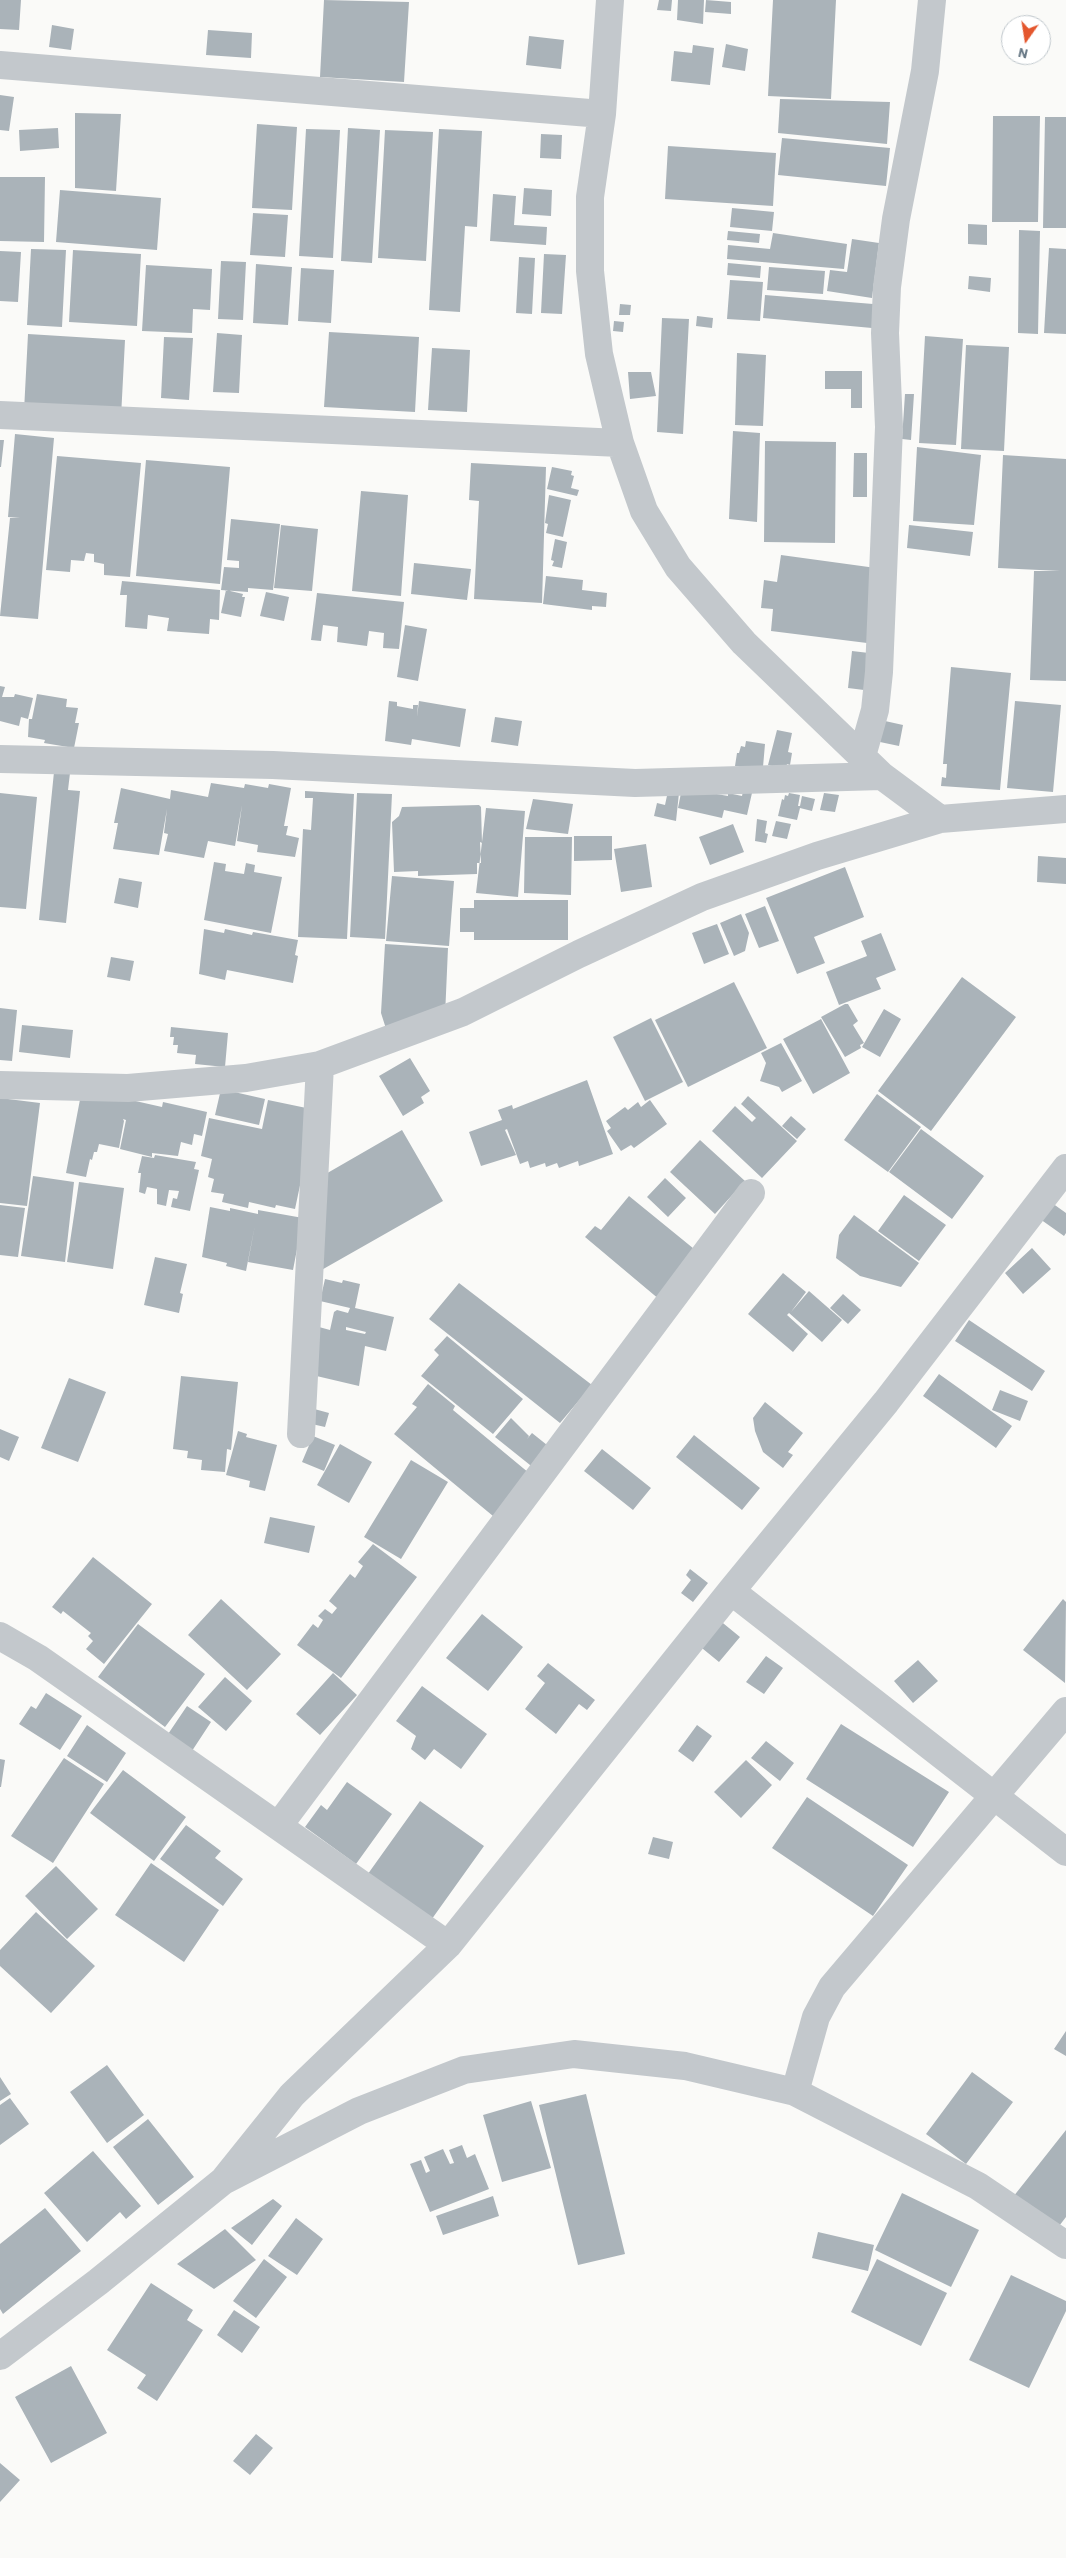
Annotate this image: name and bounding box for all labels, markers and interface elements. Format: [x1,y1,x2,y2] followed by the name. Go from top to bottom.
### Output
[1001,15,1051,65] north arrow
[1016,45,1029,63] text: N

